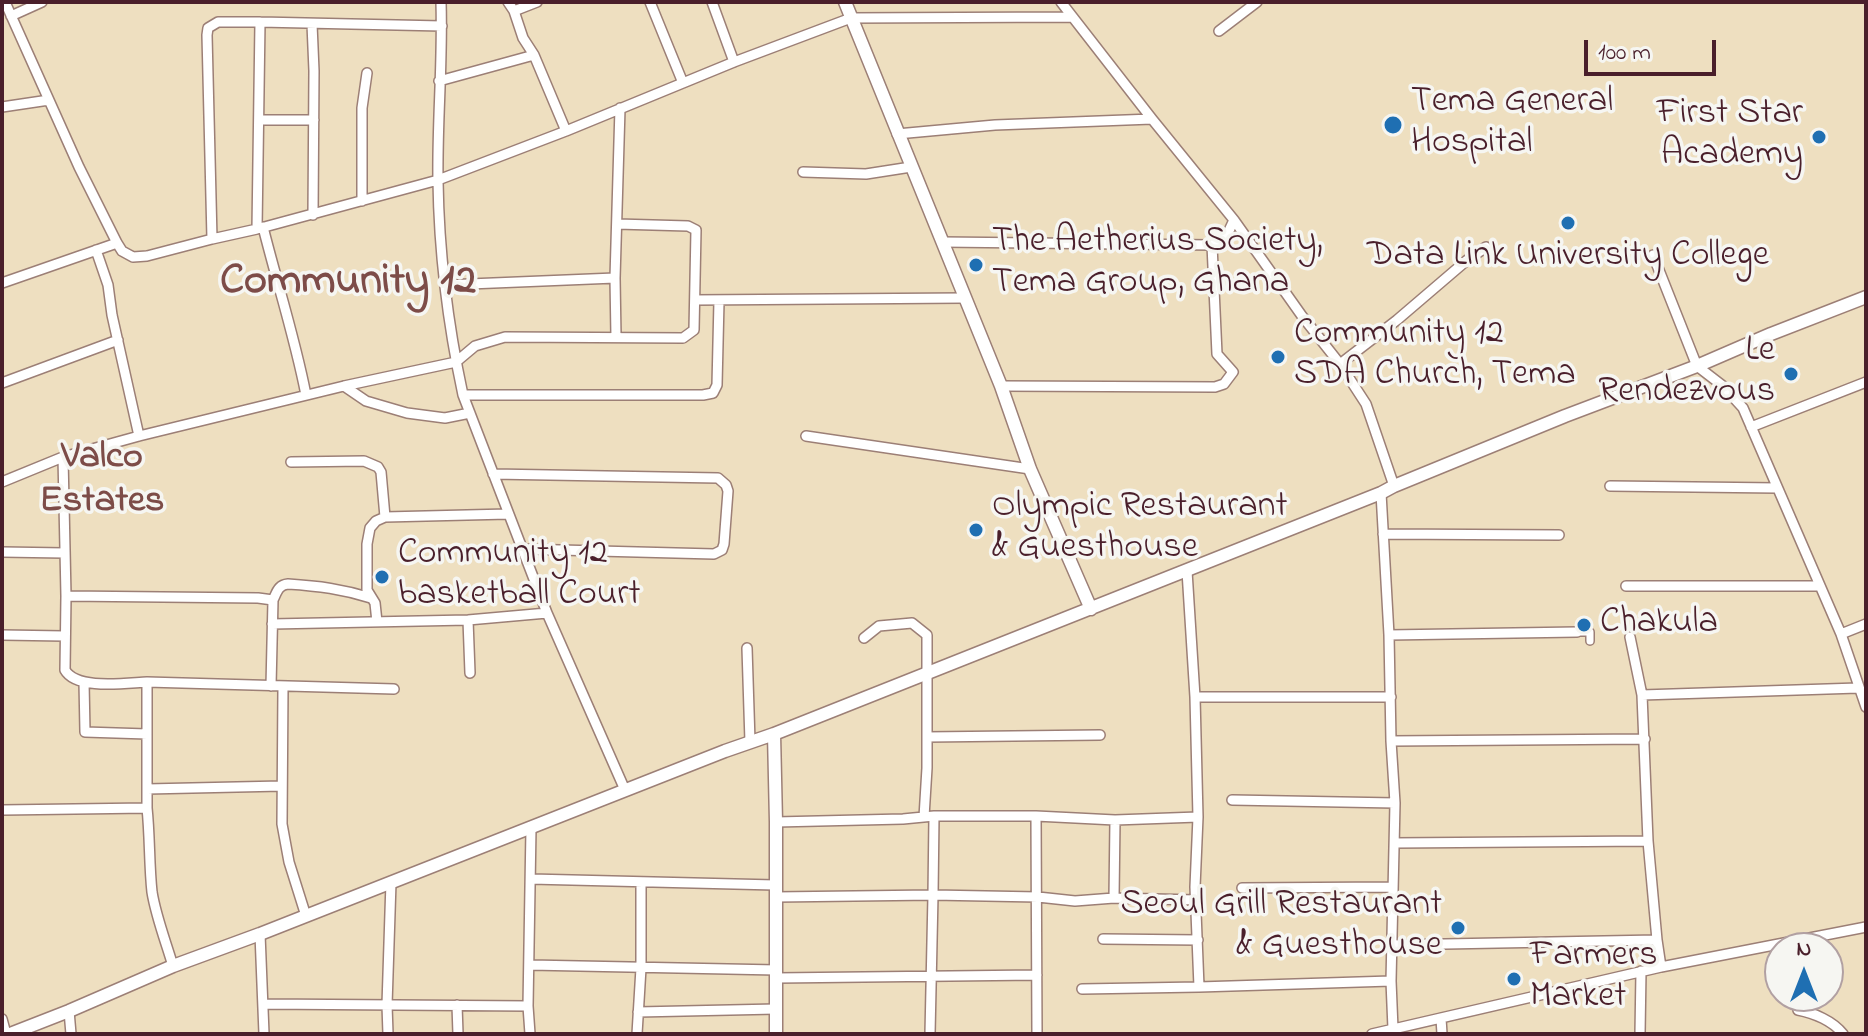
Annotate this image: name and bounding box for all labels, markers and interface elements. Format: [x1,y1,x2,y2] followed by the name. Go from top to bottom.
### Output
[1588,24,1720,74] scale bar
[1598,36,1651,71] text: 100 m
[1411,82,1613,167] place label: Tema General Hospital
[1657,94,1803,179] place label: First Star Academy
[1382,114,1404,136] marker: Tema General Hospital
[1810,128,1828,146] marker: First Star Academy
[1559,214,1577,232] marker: Data Link University College
[992,222,1323,307] place label: The Aetherius Society, Tema Group, Ghana
[1367,236,1769,280] place label: Data Link University College
[967,256,985,274] marker: The Aetherius Society, Tema Group, Ghana
[220,259,476,311] district label: Community 12
[1294,314,1576,399] place label: Community 12 SDA Church, Tema
[1598,331,1775,416] place label: Le Rendezvous
[1269,348,1287,366] marker: Community 12 SDA Church, Tema
[1782,365,1800,383] marker: Le Rendezvous
[40,437,164,526] district label: Valco Estates
[992,487,1288,572] place label: Olympic Restaurant & Guesthouse
[967,521,985,539] marker: Olympic Restaurant & Guesthouse
[398,534,641,619] place label: Community 12 basketball Court
[373,568,391,586] marker: Community 12 basketball Court
[1600,603,1718,647] place label: Chakula
[1575,616,1593,634] marker: Chakula
[1120,885,1442,970] place label: Seoul Grill Restaurant & Guesthouse
[1449,919,1467,937] marker: Seoul Grill Restaurant & Guesthouse
[1764,932,1844,1012] north arrow
[1797,934,1811,966] text: N
[1530,936,1657,1021] place label: Farmers Market
[1505,970,1523,988] marker: Farmers Market

